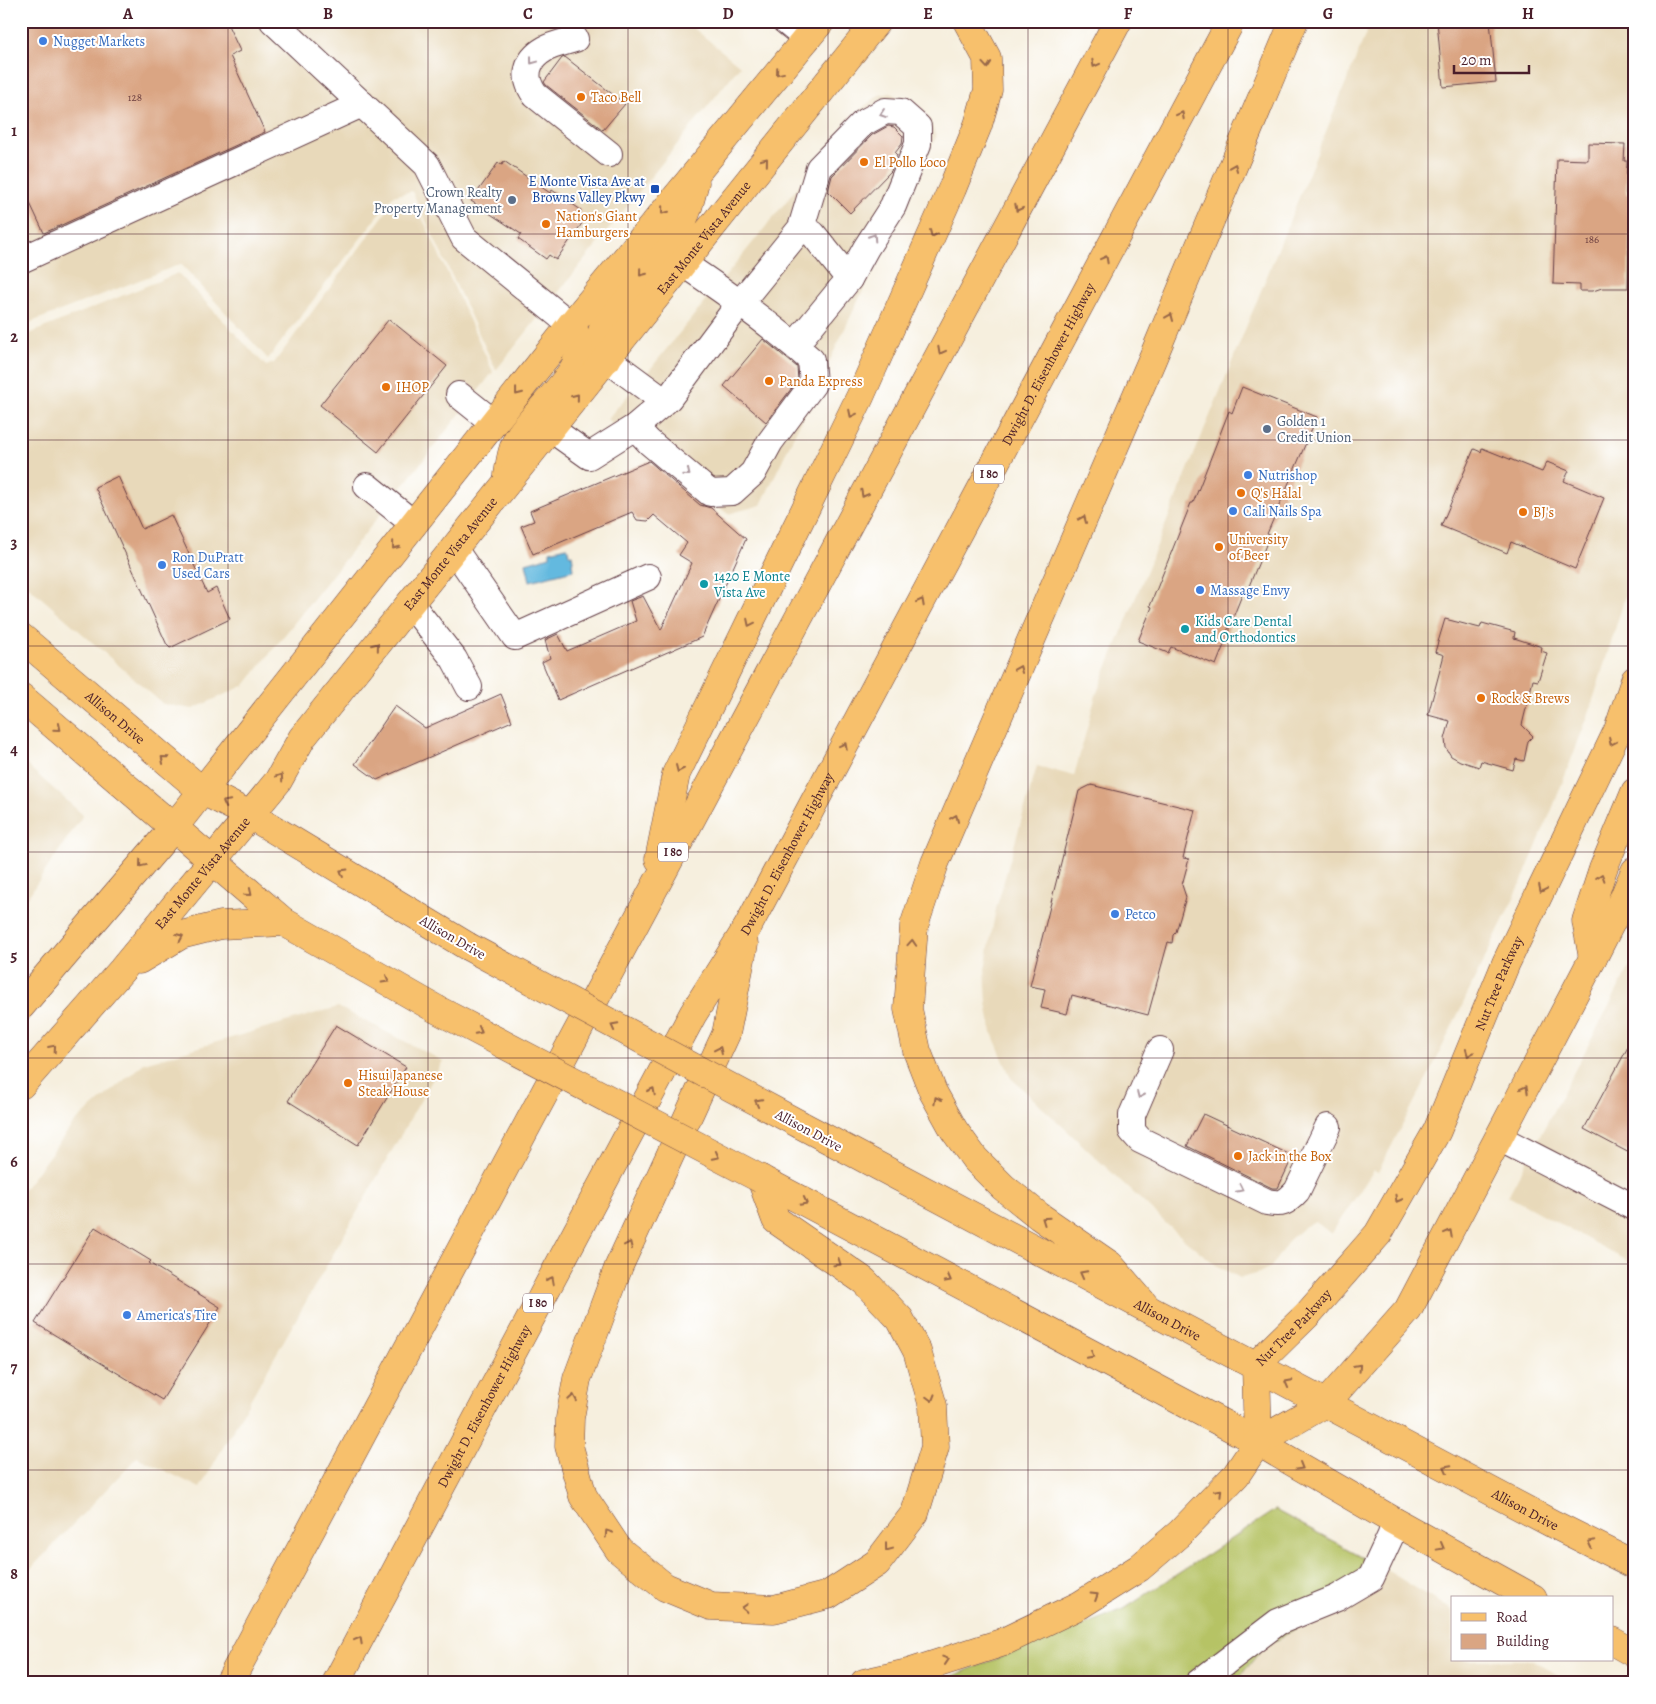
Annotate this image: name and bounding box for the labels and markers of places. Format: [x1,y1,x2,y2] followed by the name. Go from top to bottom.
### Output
[53,32,145,51] place label: Nugget Markets
[37,35,49,47] marker: Nugget Markets
[591,88,642,107] place label: Taco Bell
[575,91,587,103] marker: Taco Bell
[874,153,946,172] place label: El Pollo Loco
[858,156,870,168] marker: El Pollo Loco
[529,172,646,207] place label: E Monte Vista Ave at Browns Valley Pkwy
[374,183,503,218] place label: Crown Realty Property Management
[649,183,661,195] marker: E Monte Vista Ave at Browns Valley Pkwy
[506,194,518,206] marker: Crown Realty Property Management
[556,207,637,242] place label: Nation's Giant Hamburgers
[540,218,552,230] marker: Nation's Giant Hamburgers
[779,372,863,391] place label: Panda Express
[763,375,775,387] marker: Panda Express
[396,378,429,397] place label: IHOP
[380,381,392,393] marker: IHOP
[1277,412,1352,447] place label: Golden 1 Credit Union
[1261,423,1273,435] marker: Golden 1 Credit Union
[1258,466,1317,485] place label: Nutrishop
[1242,469,1254,481] marker: Nutrishop
[1251,484,1302,503] place label: Q's Halal
[1235,487,1247,499] marker: Q's Halal
[1243,502,1322,521] place label: Cali Nails Spa
[1533,503,1554,522] place label: BJ's
[1227,505,1239,517] marker: Cali Nails Spa
[1517,506,1529,518] marker: BJ's
[1229,530,1289,565] place label: University of Beer
[1213,541,1225,553] marker: University of Beer
[172,548,244,583] place label: Ron DuPratt Used Cars
[156,559,168,571] marker: Ron DuPratt Used Cars
[713,567,790,602] place label: 1420 E Monte Vista Ave
[698,578,710,590] marker: 1420 E Monte Vista Ave
[1210,581,1291,600] place label: Massage Envy
[1194,584,1206,596] marker: Massage Envy
[1195,612,1296,647] place label: Kids Care Dental and Orthodontics
[1179,623,1191,635] marker: Kids Care Dental and Orthodontics
[1491,689,1570,708] place label: Rock & Brews
[1475,692,1487,704] marker: Rock & Brews
[1125,905,1156,924] place label: Petco
[1109,908,1121,920] marker: Petco
[358,1066,443,1101] place label: Hisui Japanese Steak House
[342,1077,354,1089] marker: Hisui Japanese Steak House
[1248,1147,1332,1166] place label: Jack in the Box
[1232,1150,1244,1162] marker: Jack in the Box
[136,1306,217,1325] place label: America's Tire
[121,1309,133,1321] marker: America's Tire

